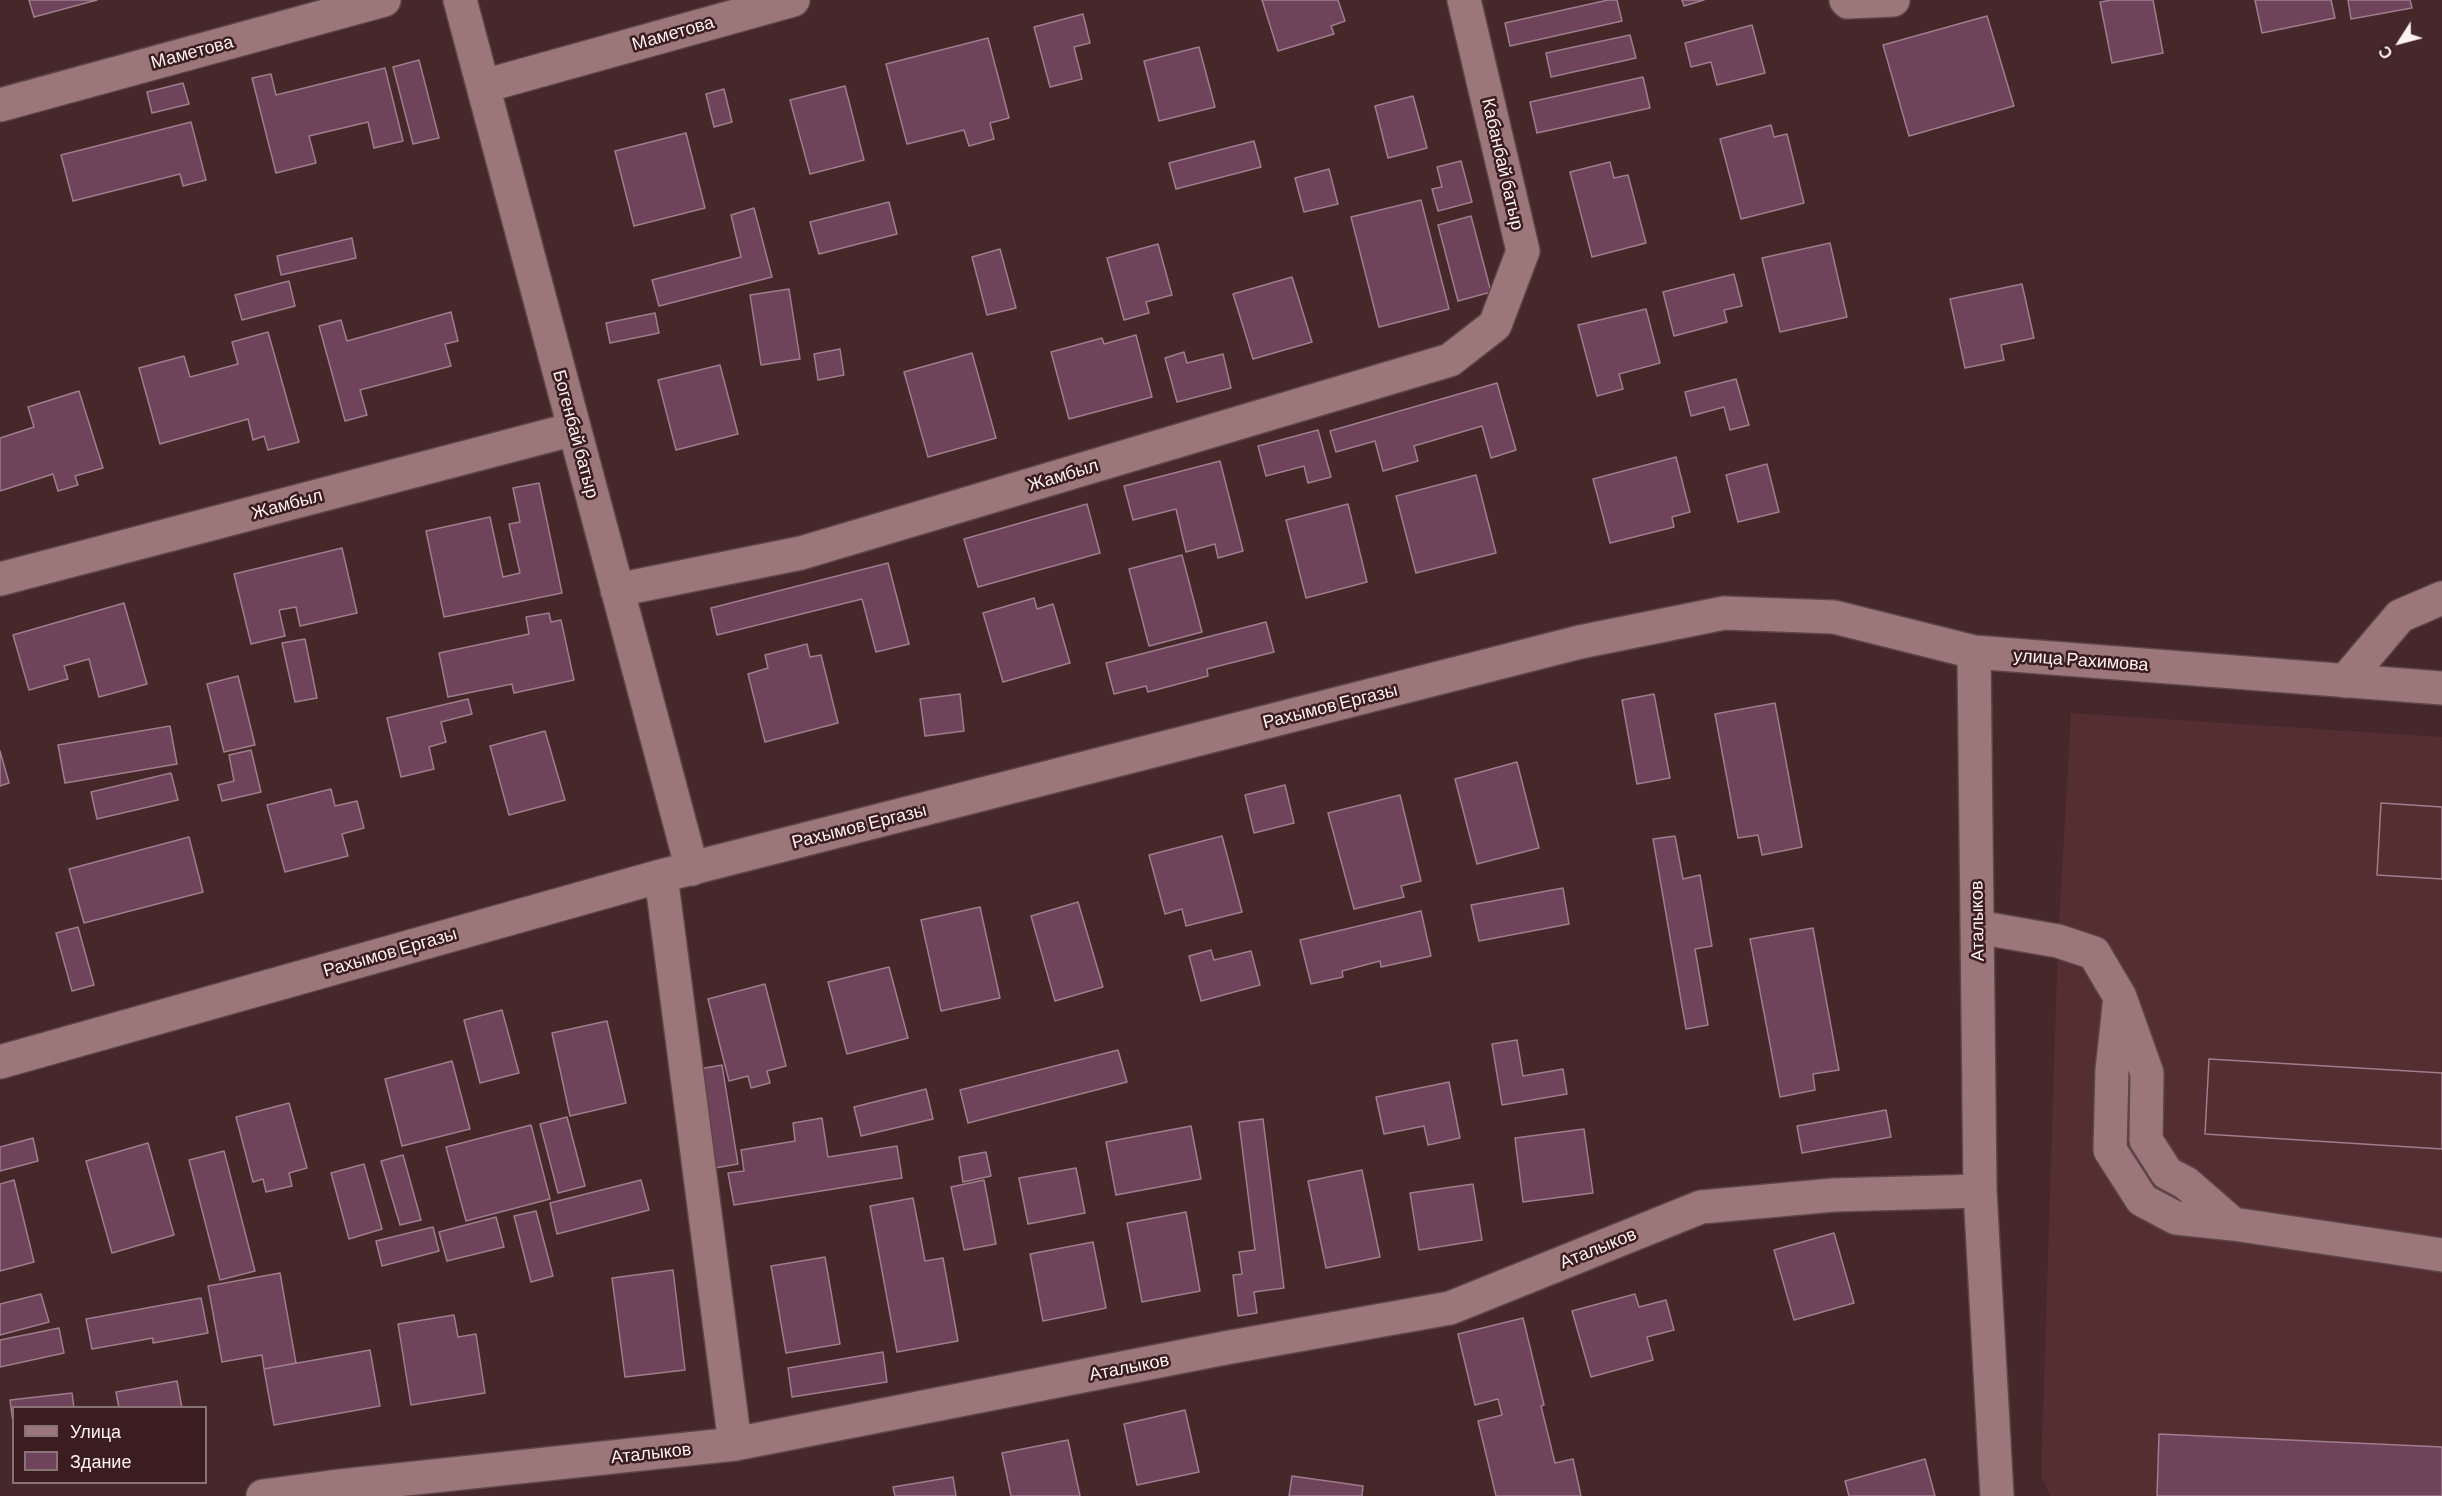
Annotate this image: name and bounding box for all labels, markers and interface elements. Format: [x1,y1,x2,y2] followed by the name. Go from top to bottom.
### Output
[629,11,717,55] street label: Маметова
[2370,12,2430,72] north arrow
[148,31,236,73] street label: Маметова
[2374,43,2396,63] text: С
[1477,96,1529,232] street label: Кабанбай батыр
[548,367,604,501] street label: Богенбай батыр
[1025,454,1101,496] street label: Жамбыл
[249,484,325,524] street label: Жамбыл
[2013,645,2149,675] street label: улица Рахимова
[1260,679,1400,733] street label: Рахымов Ергазы
[789,799,929,853] street label: Рахымов Ергазы
[1965,880,1989,962] street label: Аталыков
[321,923,459,981] street label: Рахымов Ергазы
[1557,1223,1639,1273] street label: Аталыков
[1087,1349,1171,1385] street label: Аталыков
[12,1406,207,1484] legend
[70,1420,121,1442] text: Улица
[610,1438,692,1468] street label: Аталыков
[70,1450,131,1472] text: Здание

